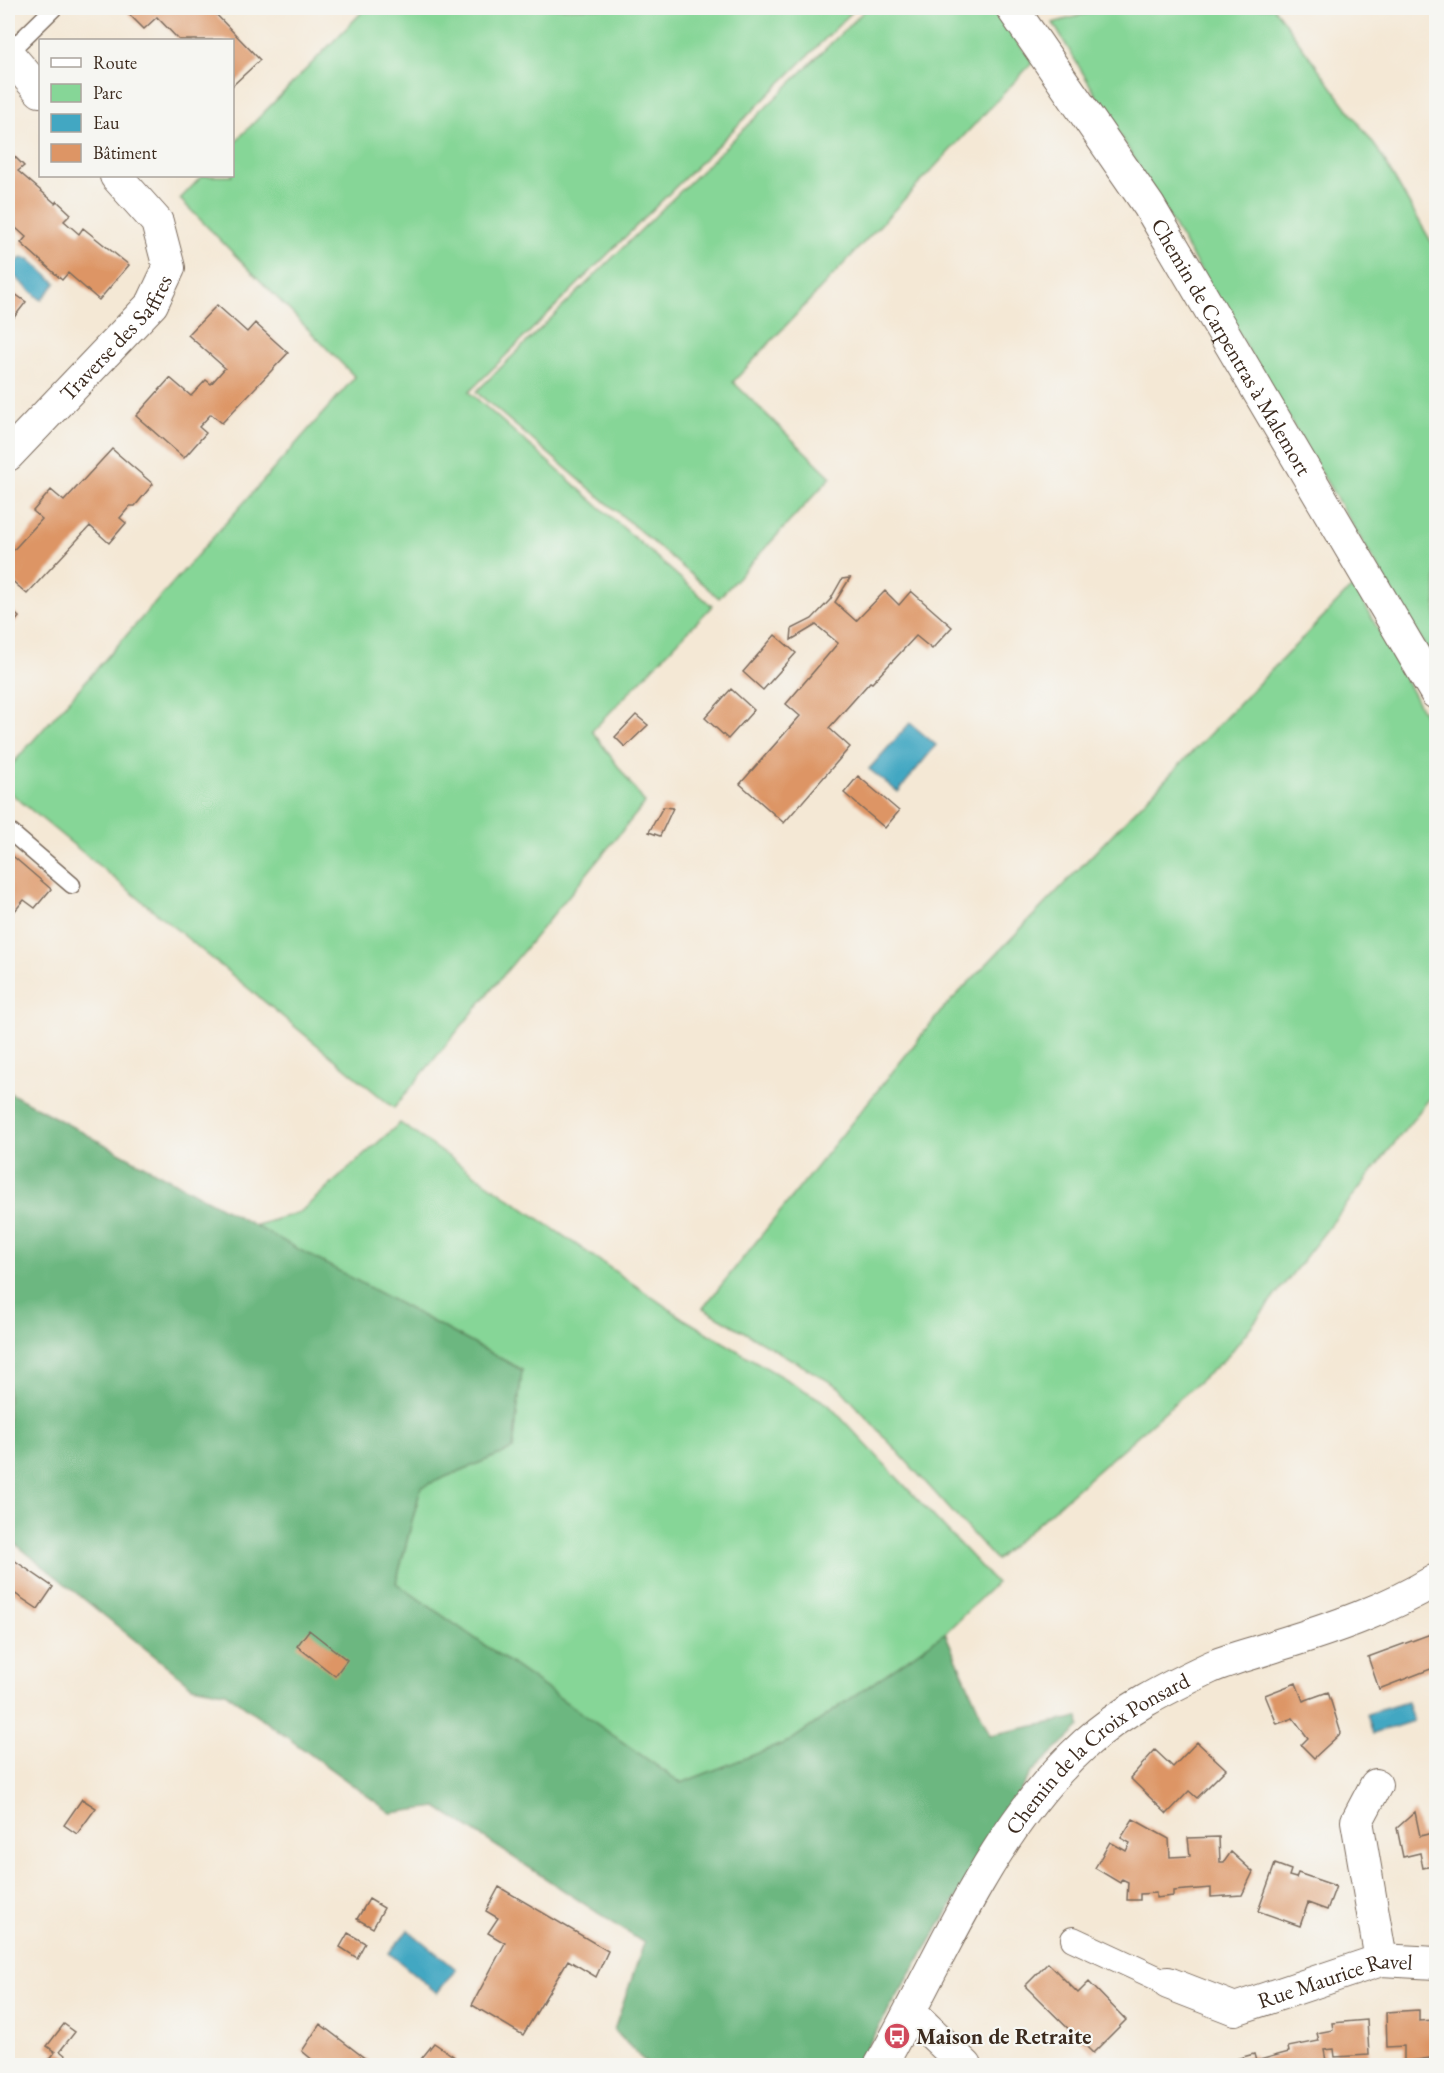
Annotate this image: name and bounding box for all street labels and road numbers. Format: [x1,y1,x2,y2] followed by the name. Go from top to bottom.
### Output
[1144,213,1319,481] street label: Chemin de Carpentras à Malemort
[53,270,179,407] street label: Traverse des Saffres
[999,1665,1195,1840] street label: Chemin de la Croix Ponsard
[1254,1946,1414,2015] street label: Rue Maurice Ravel

